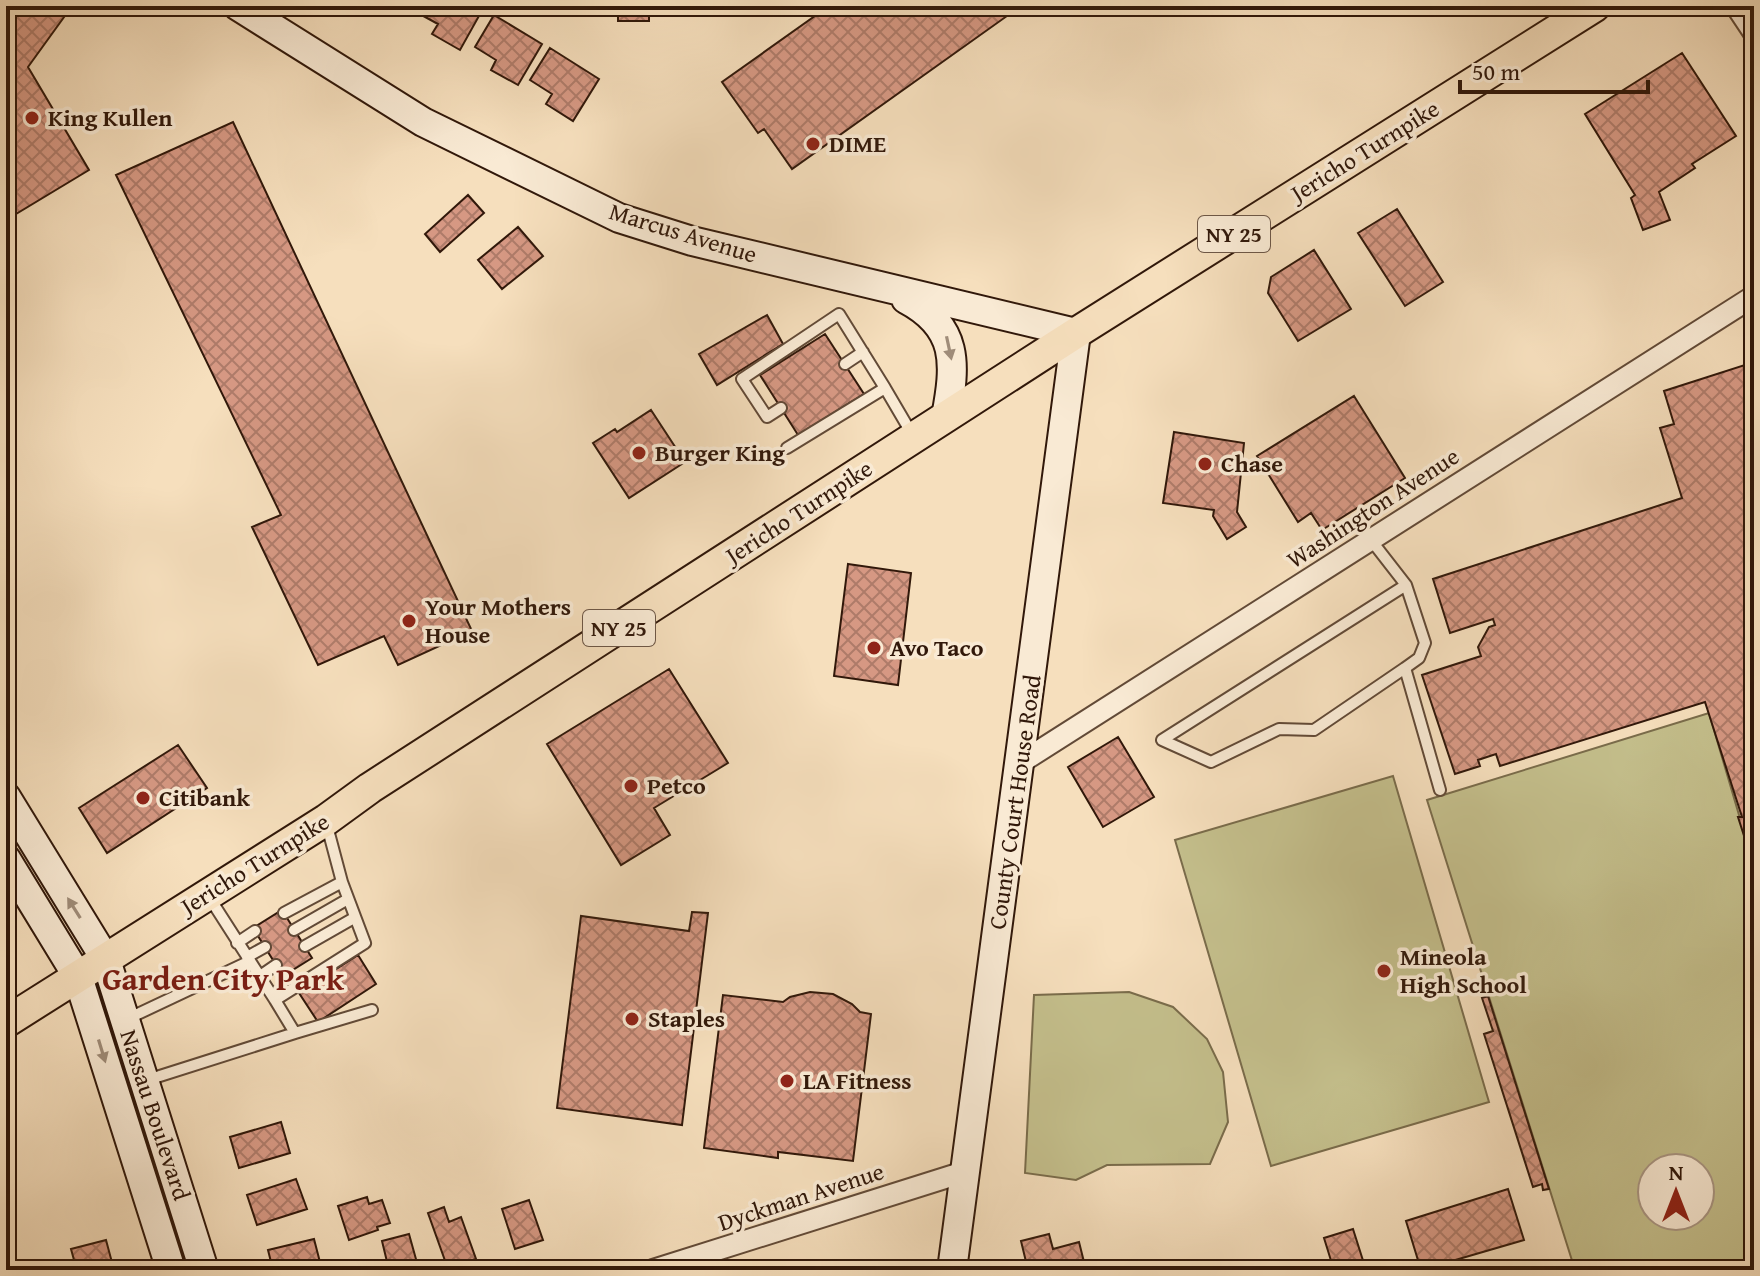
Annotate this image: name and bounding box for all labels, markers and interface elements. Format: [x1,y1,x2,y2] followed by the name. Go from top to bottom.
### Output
[1460,44,1648,94] scale bar
[1472,54,1520,89] text: 50 m
[1281,91,1446,212] street label: Jericho Turnpike
[48,100,173,135] place label: King Kullen
[23,109,41,127] marker: King Kullen
[829,126,886,161] place label: DIME
[804,135,822,153] marker: DIME
[605,193,761,272] street label: Marcus Avenue
[1198,216,1270,252] road number: NY 25
[943,336,956,361] one-way arrow
[655,435,785,470] place label: Burger King
[1280,439,1466,577] street label: Washington Avenue
[630,444,648,462] marker: Burger King
[1221,446,1283,481] place label: Chase
[716,451,879,574] street label: Jericho Turnpike
[1196,455,1214,473] marker: Chase
[425,589,571,652] place label: Your Mothers House
[583,610,655,646] road number: NY 25
[400,612,418,630] marker: Your Mothers House
[890,630,984,665] place label: Avo Taco
[865,639,883,657] marker: Avo Taco
[979,672,1050,932] street label: County Court House Road
[647,768,706,803] place label: Petco
[622,777,640,795] marker: Petco
[159,780,250,815] place label: Citibank
[134,789,152,807] marker: Citibank
[171,804,336,925] street label: Jericho Turnpike
[67,897,81,919] one-way arrow
[1400,939,1527,1002] place label: Mineola High School
[102,955,345,1002] district label: Garden City Park
[1375,962,1393,980] marker: Mineola High School
[648,1001,725,1036] place label: Staples
[623,1010,641,1028] marker: Staples
[111,1025,200,1205] street label: Nassau Boulevard
[96,1039,109,1063] one-way arrow
[803,1063,912,1098] place label: LA Fitness
[778,1072,796,1090] marker: LA Fitness
[1636,1152,1716,1232] north arrow
[713,1153,888,1240] street label: Dyckman Avenue
[1669,1156,1684,1188] text: N

